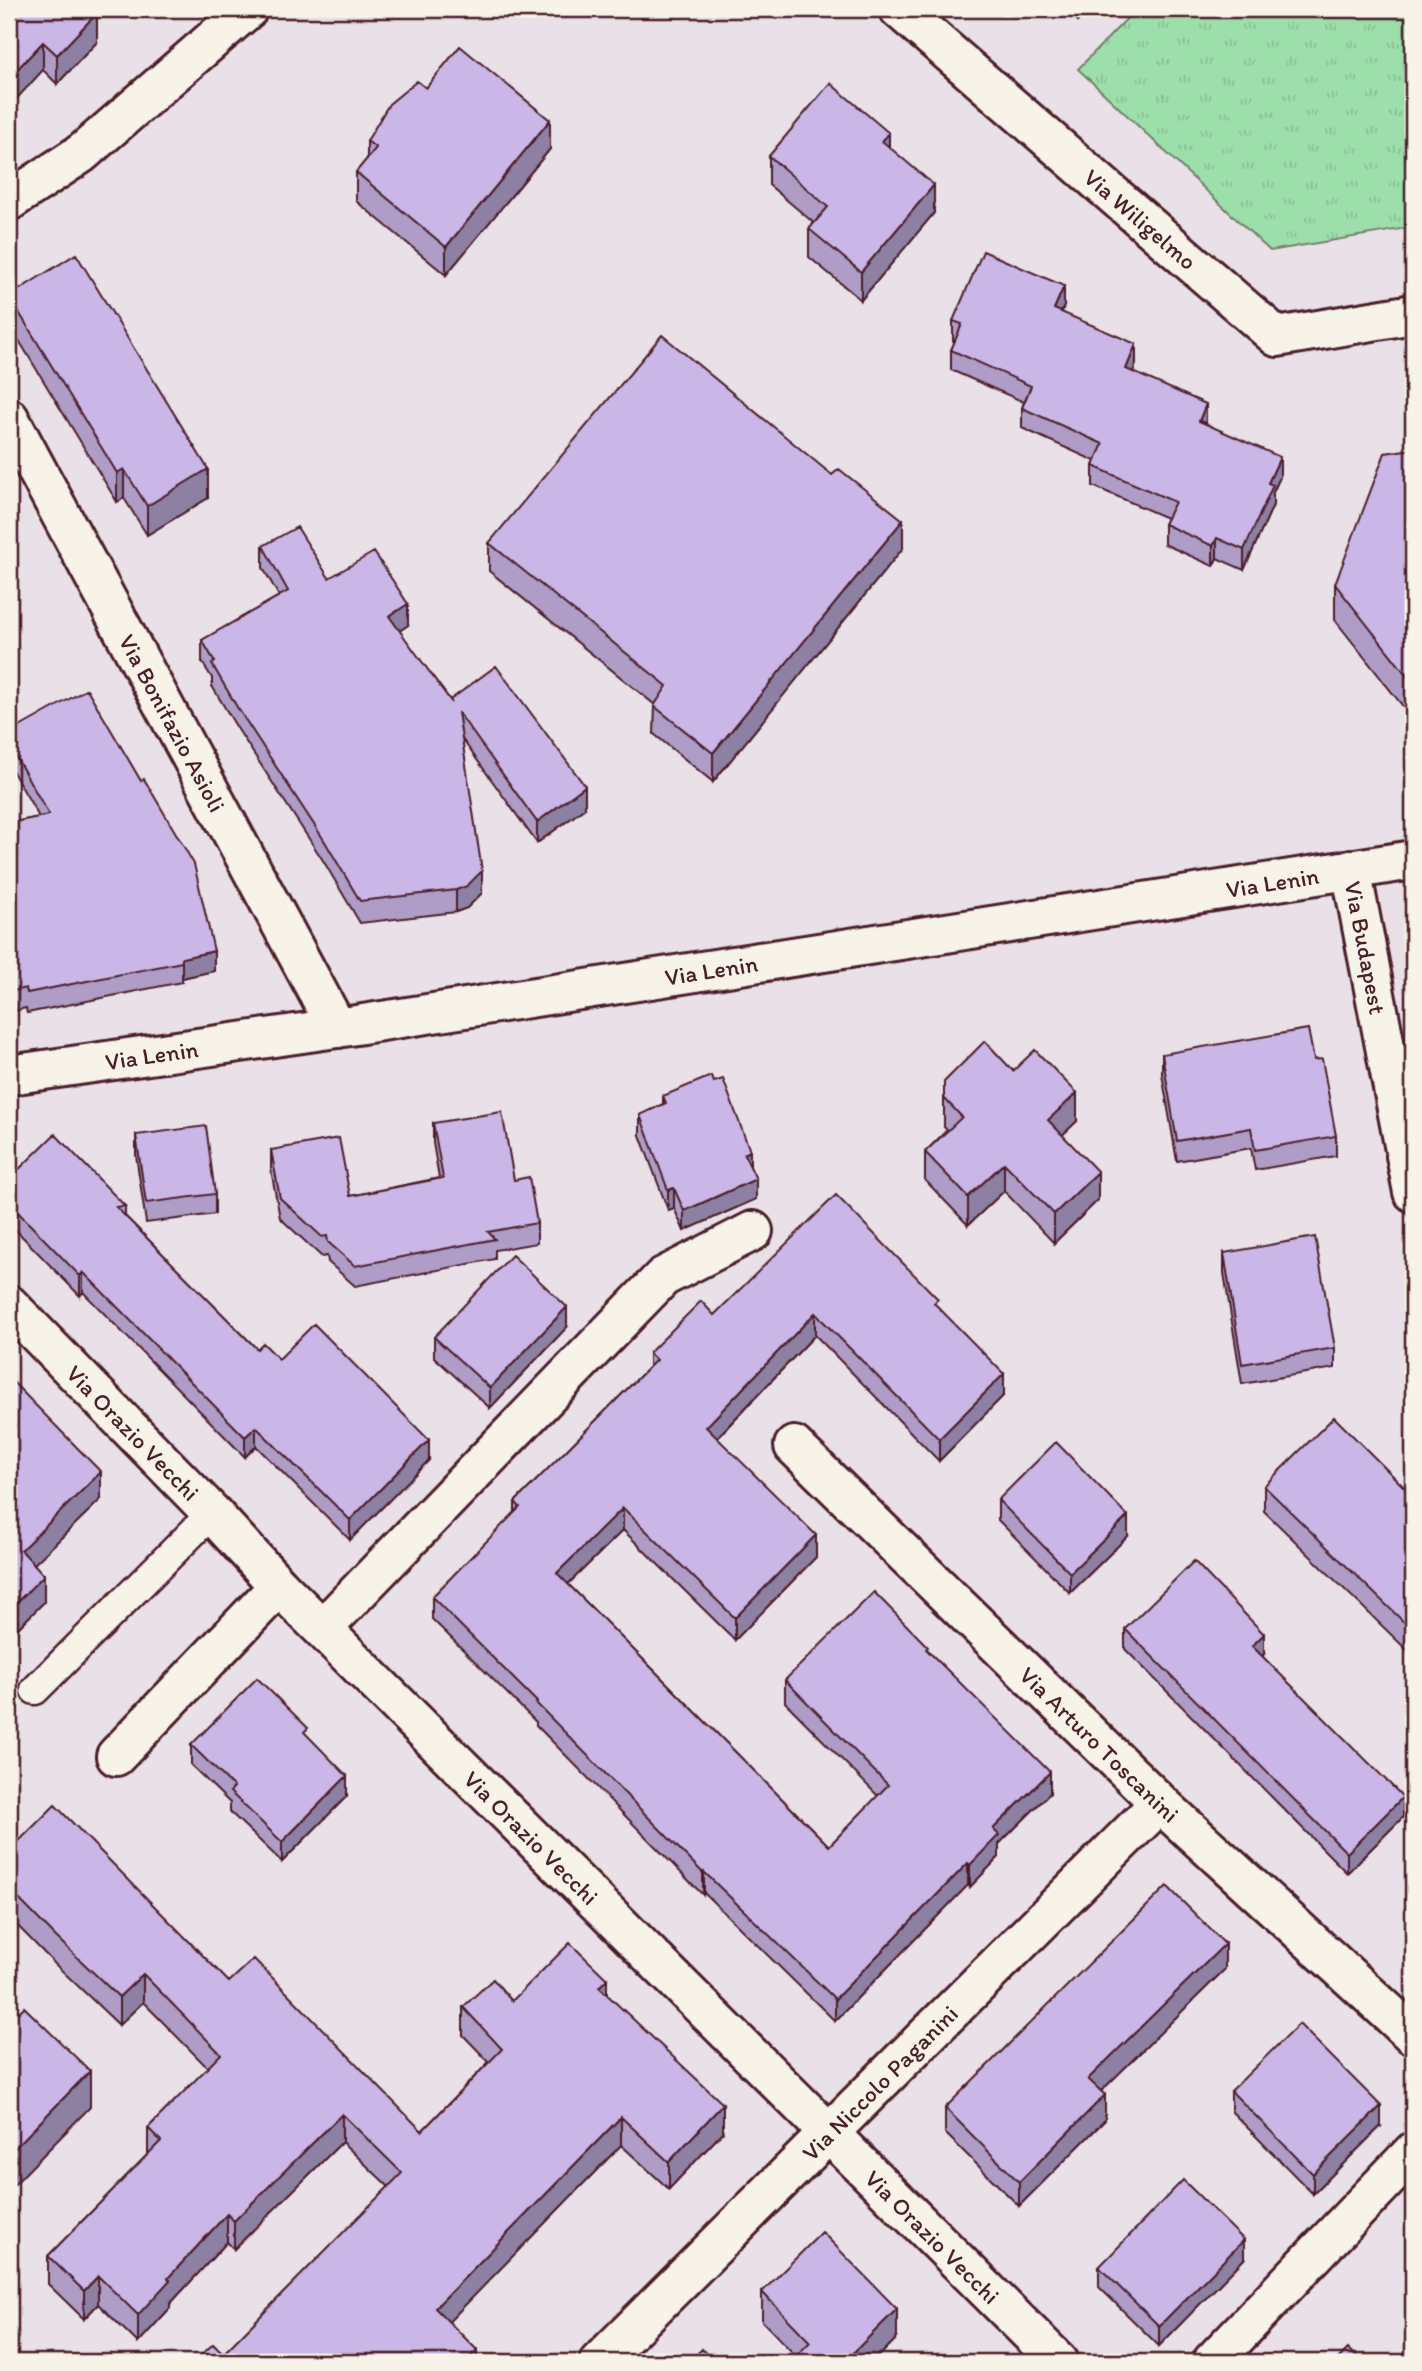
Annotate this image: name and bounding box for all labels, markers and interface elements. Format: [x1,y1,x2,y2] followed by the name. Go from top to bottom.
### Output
[1078,162,1203,276] street label: Via Wiligelmo
[113,629,232,817] street label: Via Bonifazio Asioli
[1224,860,1321,904] street label: Via Lenin
[1339,879,1393,1017] street label: Via Budapest
[663,948,760,991] street label: Via Lenin
[103,1034,200,1076] street label: Via Lenin
[61,1358,206,1506] street label: Via Orazio Vecchi
[1014,1660,1186,1828] street label: Via Arturo Toscanini
[458,1764,605,1910] street label: Via Orazio Vecchi
[795,1999,964,2166] street label: Via Niccolo Paganini
[859,2163,1006,2310] street label: Via Orazio Vecchi

